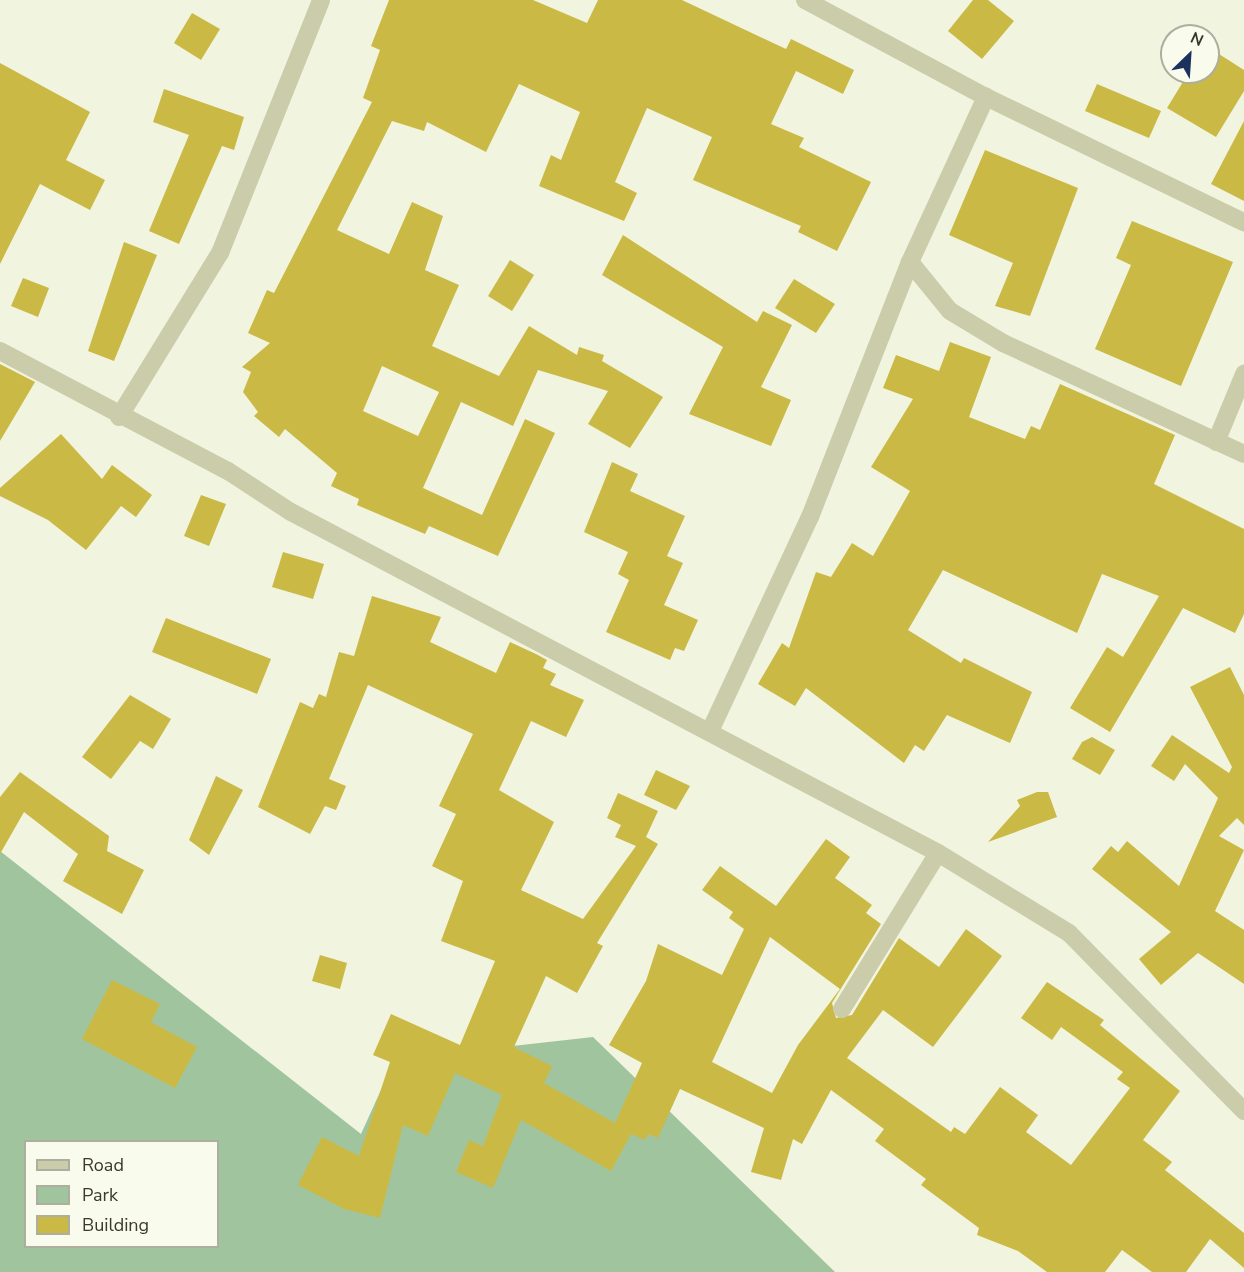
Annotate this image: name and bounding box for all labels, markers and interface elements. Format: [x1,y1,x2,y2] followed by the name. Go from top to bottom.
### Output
[1160,24,1220,84] north arrow
[1187,27,1207,52] text: N
[24,1140,219,1248] legend
[82,1153,124,1177] text: Road
[82,1183,118,1207] text: Park
[82,1213,149,1237] text: Building

